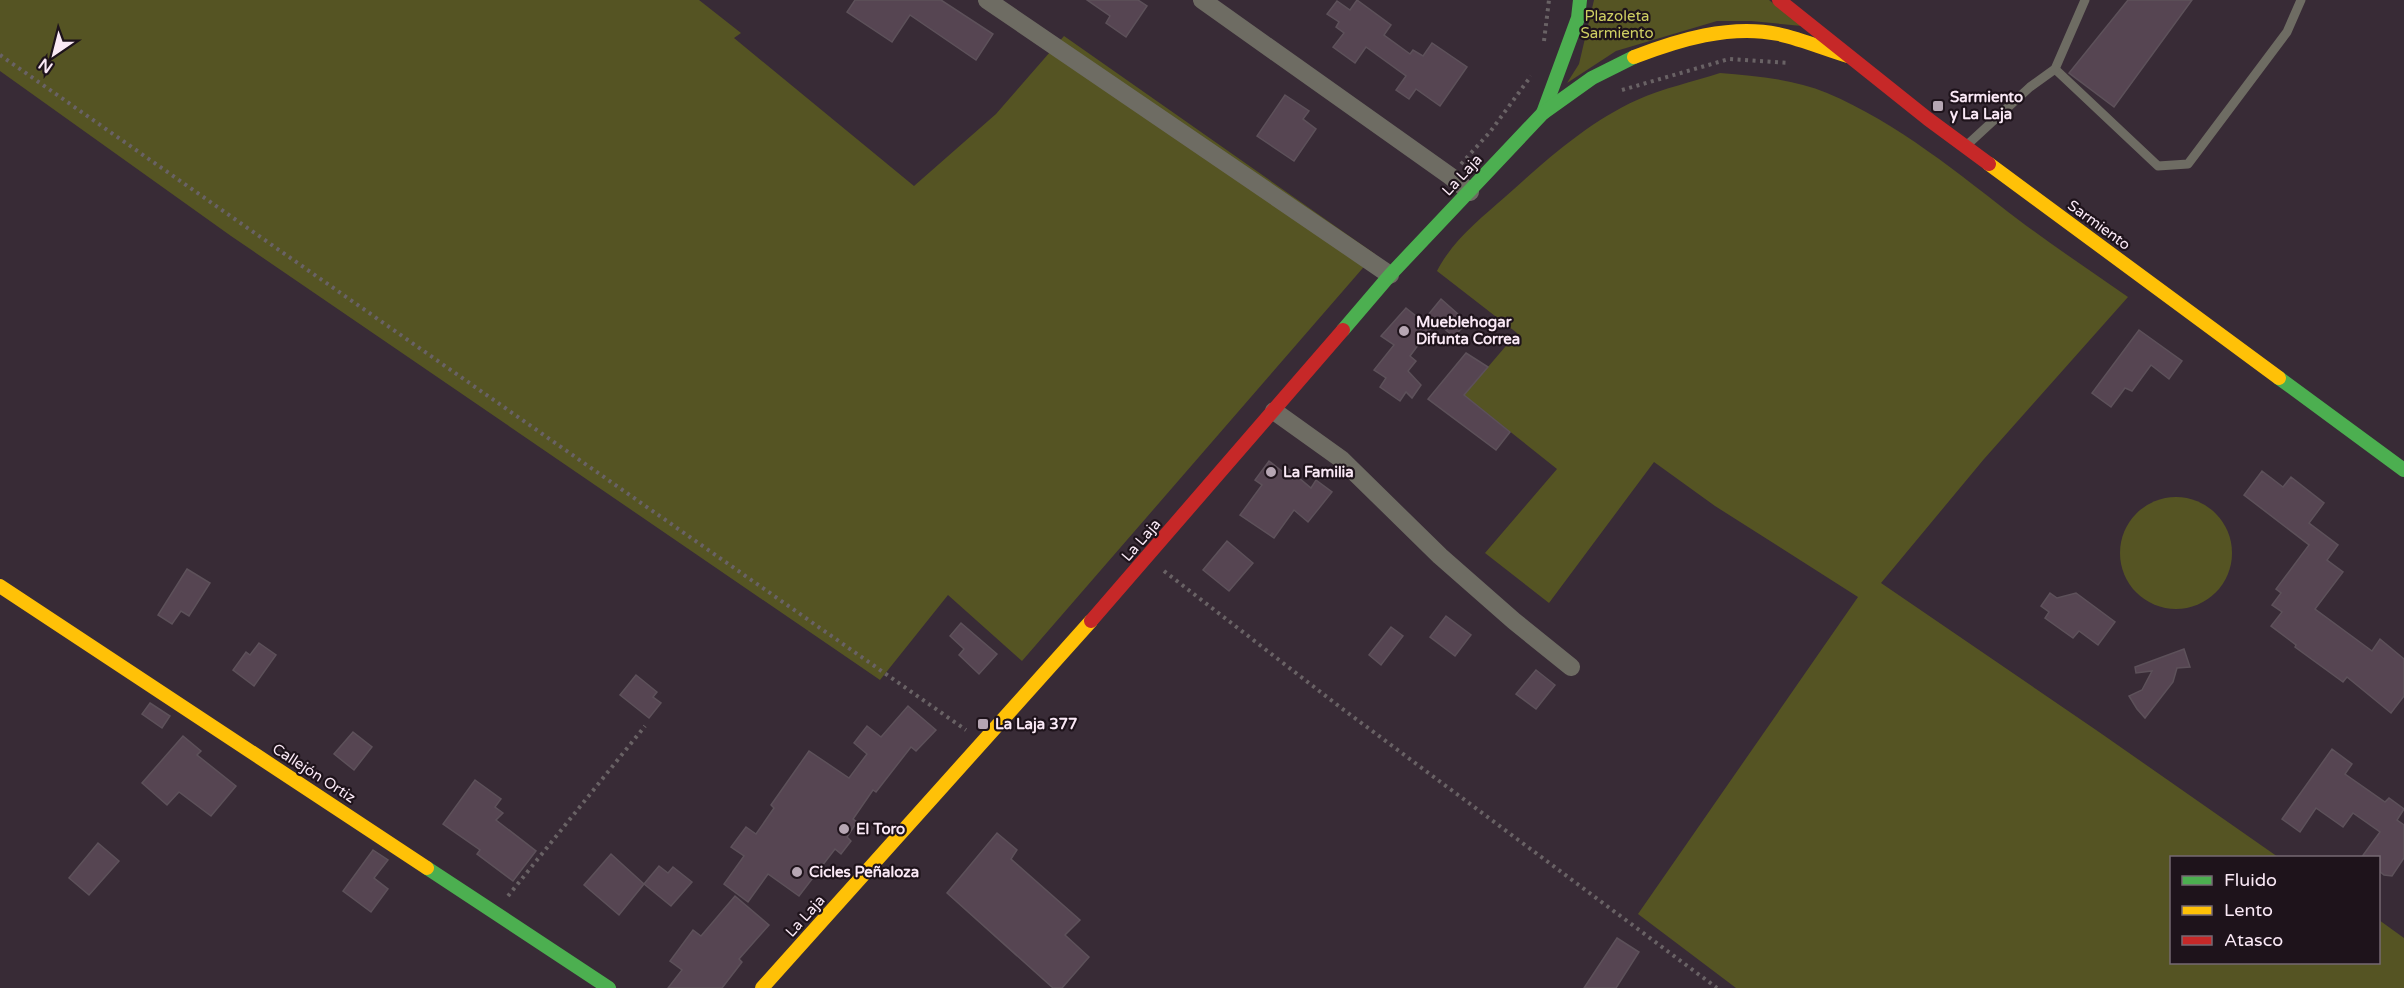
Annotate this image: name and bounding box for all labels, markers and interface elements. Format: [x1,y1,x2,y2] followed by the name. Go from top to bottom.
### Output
[1580,7,1654,42] park label: Plazoleta Sarmiento
[24,24,84,84] north arrow
[35,54,57,77] text: N
[1950,88,2023,124] place label: Sarmiento y La Laja
[1931,99,1945,113] marker: Sarmiento y La Laja
[1438,150,1486,200] street label: La Laja
[2064,196,2134,254] street label: Sarmiento
[1416,313,1520,348] place label: Mueblehogar Difunta Correa
[1397,324,1411,338] marker: Mueblehogar Difunta Correa
[1283,463,1354,481] place label: La Familia
[1264,465,1278,479] marker: La Familia
[1118,515,1164,565] street label: La Laja
[995,715,1077,734] place label: La Laja 377
[976,717,990,731] marker: La Laja 377
[269,739,359,807] street label: Callejón Ortiz
[856,820,905,838] place label: El Toro
[837,822,851,836] marker: El Toro
[2170,856,2380,964] legend
[809,863,919,881] place label: Cicles Peñaloza
[790,865,804,879] marker: Cicles Peñaloza
[2224,869,2277,891] text: Fluido
[781,891,829,941] street label: La Laja
[2224,899,2273,921] text: Lento
[2224,929,2283,951] text: Atasco

